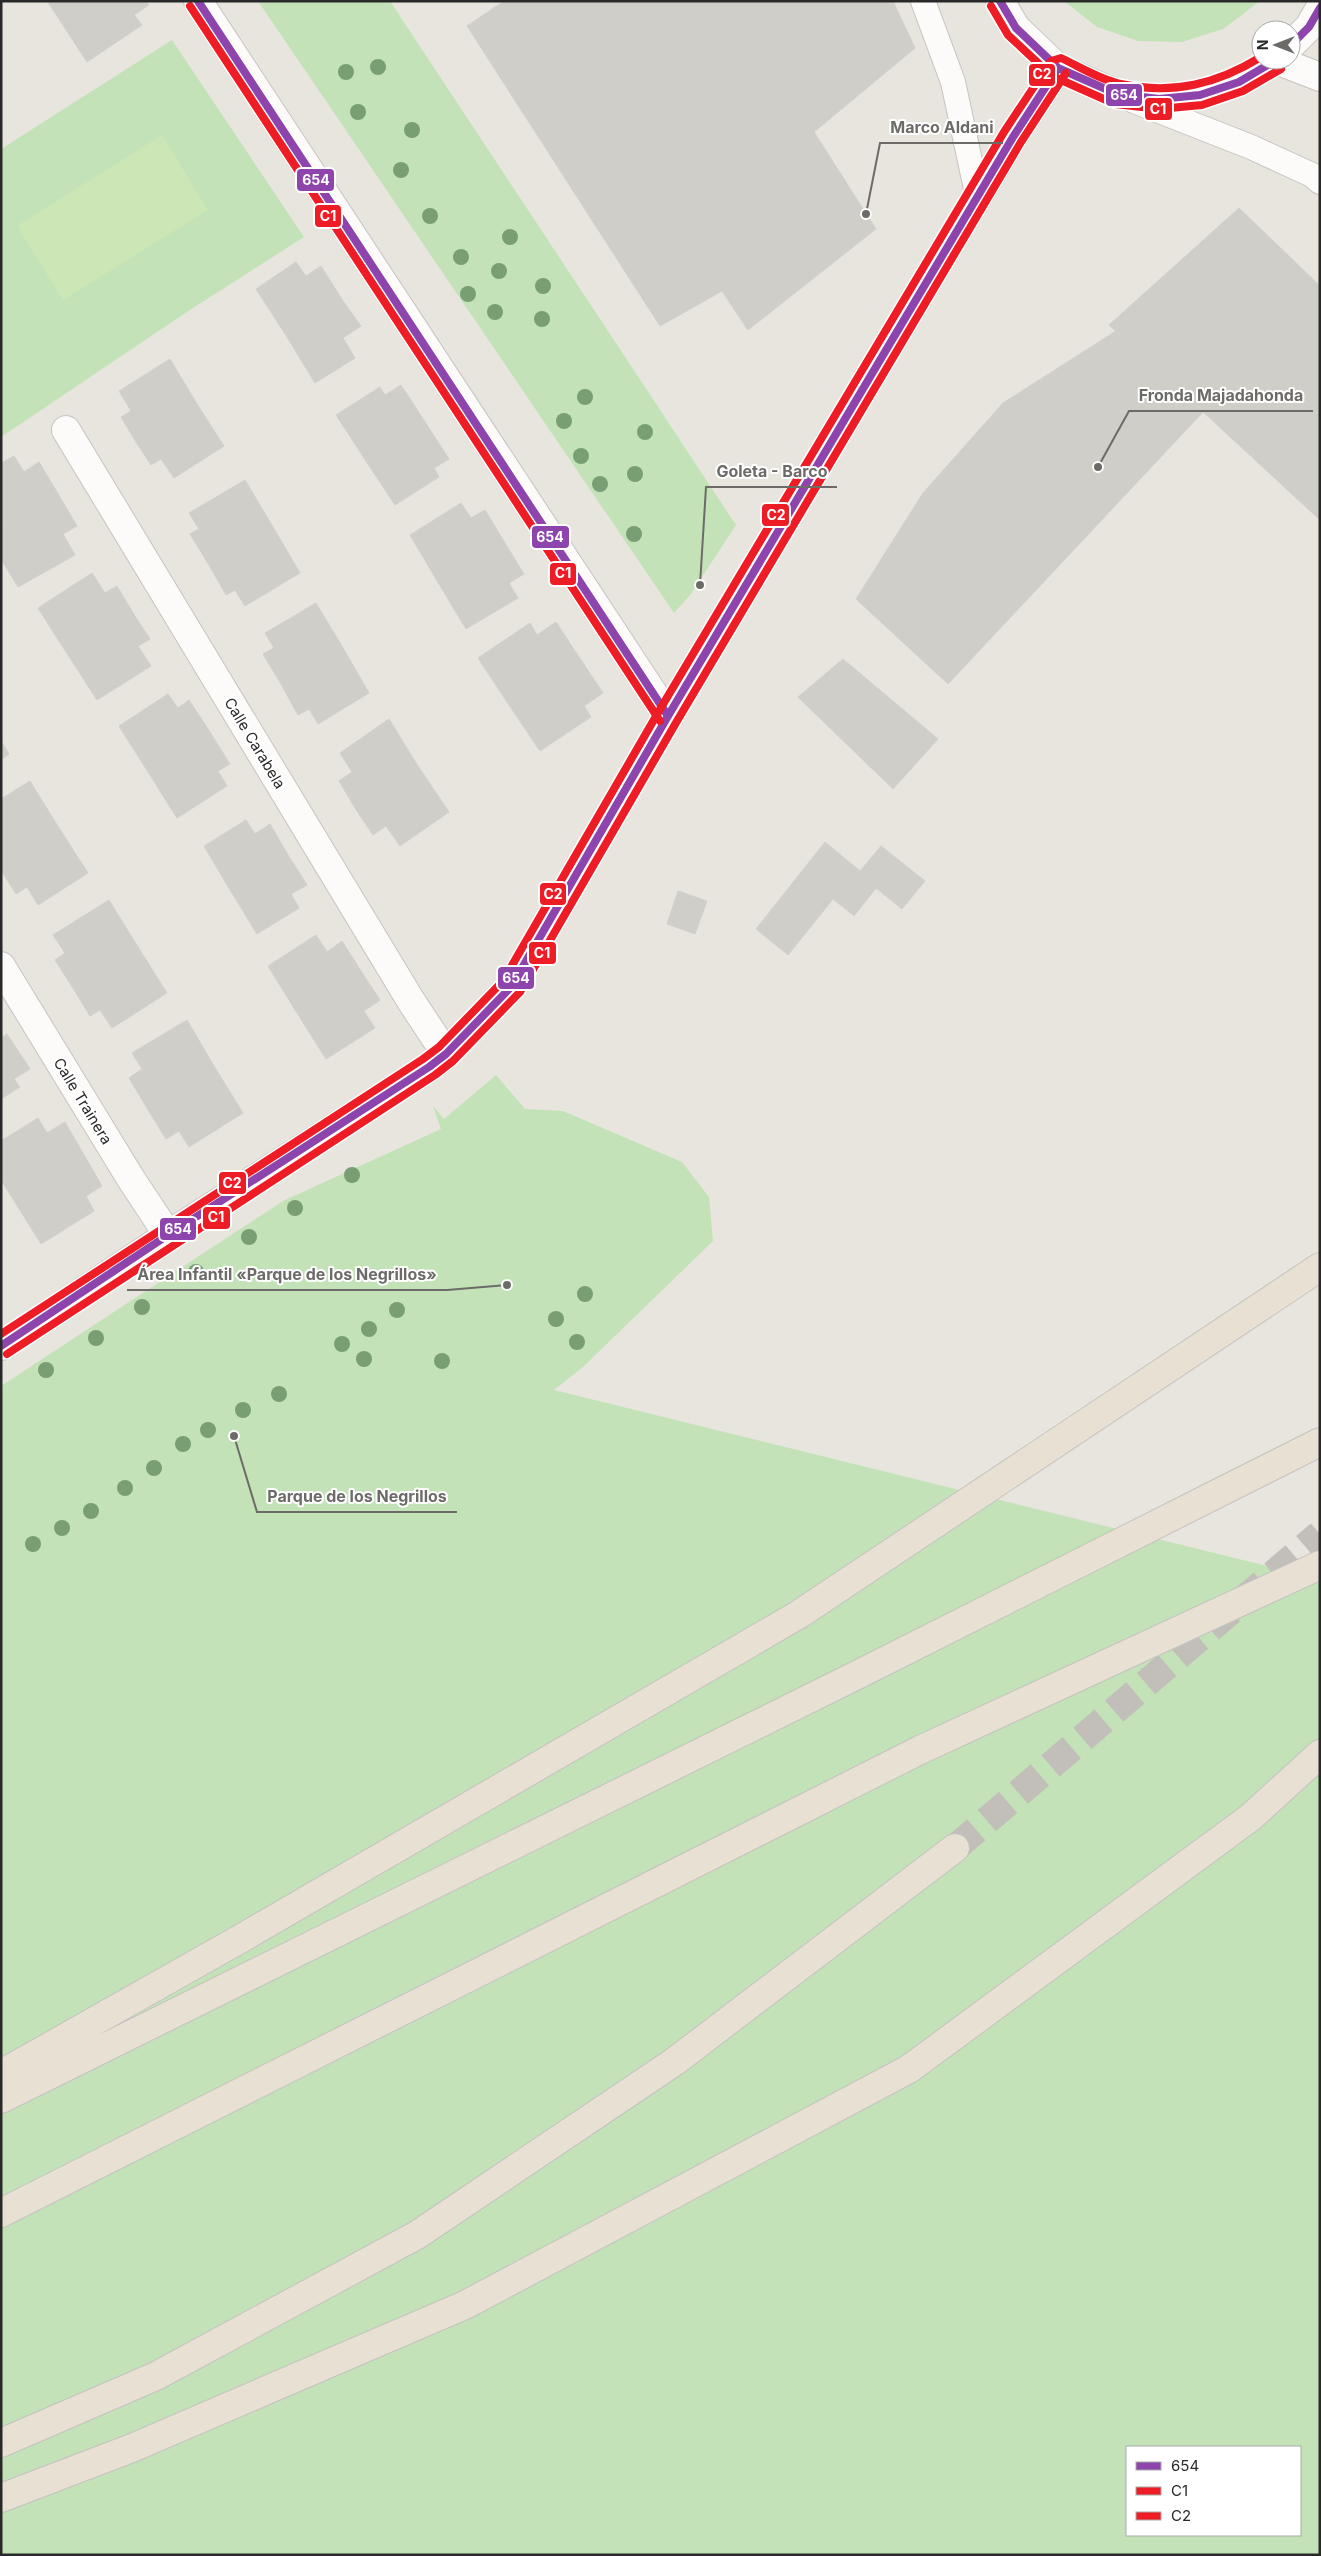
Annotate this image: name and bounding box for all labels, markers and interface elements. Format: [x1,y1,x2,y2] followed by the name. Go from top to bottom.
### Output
[1251,20,1301,70] north arrow
[1254,40,1271,50] text: N
[1028,63,1056,87] line badge: C2
[1032,65,1052,82] text: C2
[1105,83,1143,107] line badge: 654
[1110,86,1138,103] text: 654
[1144,97,1173,121] line badge: C1
[1150,100,1166,117] text: C1
[880,112,1003,143] callout: Marco Aldani
[890,117,994,137] text: Marco Aldani
[296,168,335,192] line badge: 654
[302,171,330,188] text: 654
[314,204,342,228] line badge: C1
[320,207,336,224] text: C1
[1129,380,1313,411] callout: Fronda Majadahonda
[1139,385,1303,405] text: Fronda Majadahonda
[706,456,837,487] callout: Goleta - Barco
[716,461,828,481] text: Goleta - Barco
[761,503,790,527] line badge: C2
[766,506,786,523] text: C2
[531,525,570,549] line badge: 654
[536,528,564,545] text: 654
[549,562,577,586] line badge: C1
[555,564,571,581] text: C1
[220,694,290,792] street label: Calle Carabela
[539,882,567,906] line badge: C2
[543,885,563,902] text: C2
[528,941,557,965] line badge: C1
[534,944,550,961] text: C1
[497,966,535,990] line badge: 654
[502,969,530,986] text: 654
[50,1054,116,1148] street label: Calle Trainera
[218,1171,247,1195] line badge: C2
[222,1174,242,1191] text: C2
[202,1206,231,1230] line badge: C1
[208,1208,224,1225] text: C1
[159,1217,197,1241] line badge: 654
[164,1220,192,1237] text: 654
[127,1259,447,1290] callout: Área Infantil «Parque de los Negrillos»
[137,1264,437,1284] text: Área Infantil «Parque de los Negrillos»
[257,1481,457,1512] callout: Parque de los Negrillos
[267,1486,447,1506] text: Parque de los Negrillos
[1126,2446,1301,2536] legend
[1171,2456,1199,2475] text: 654
[1171,2481,1188,2500] text: C1
[1171,2506,1191,2525] text: C2

